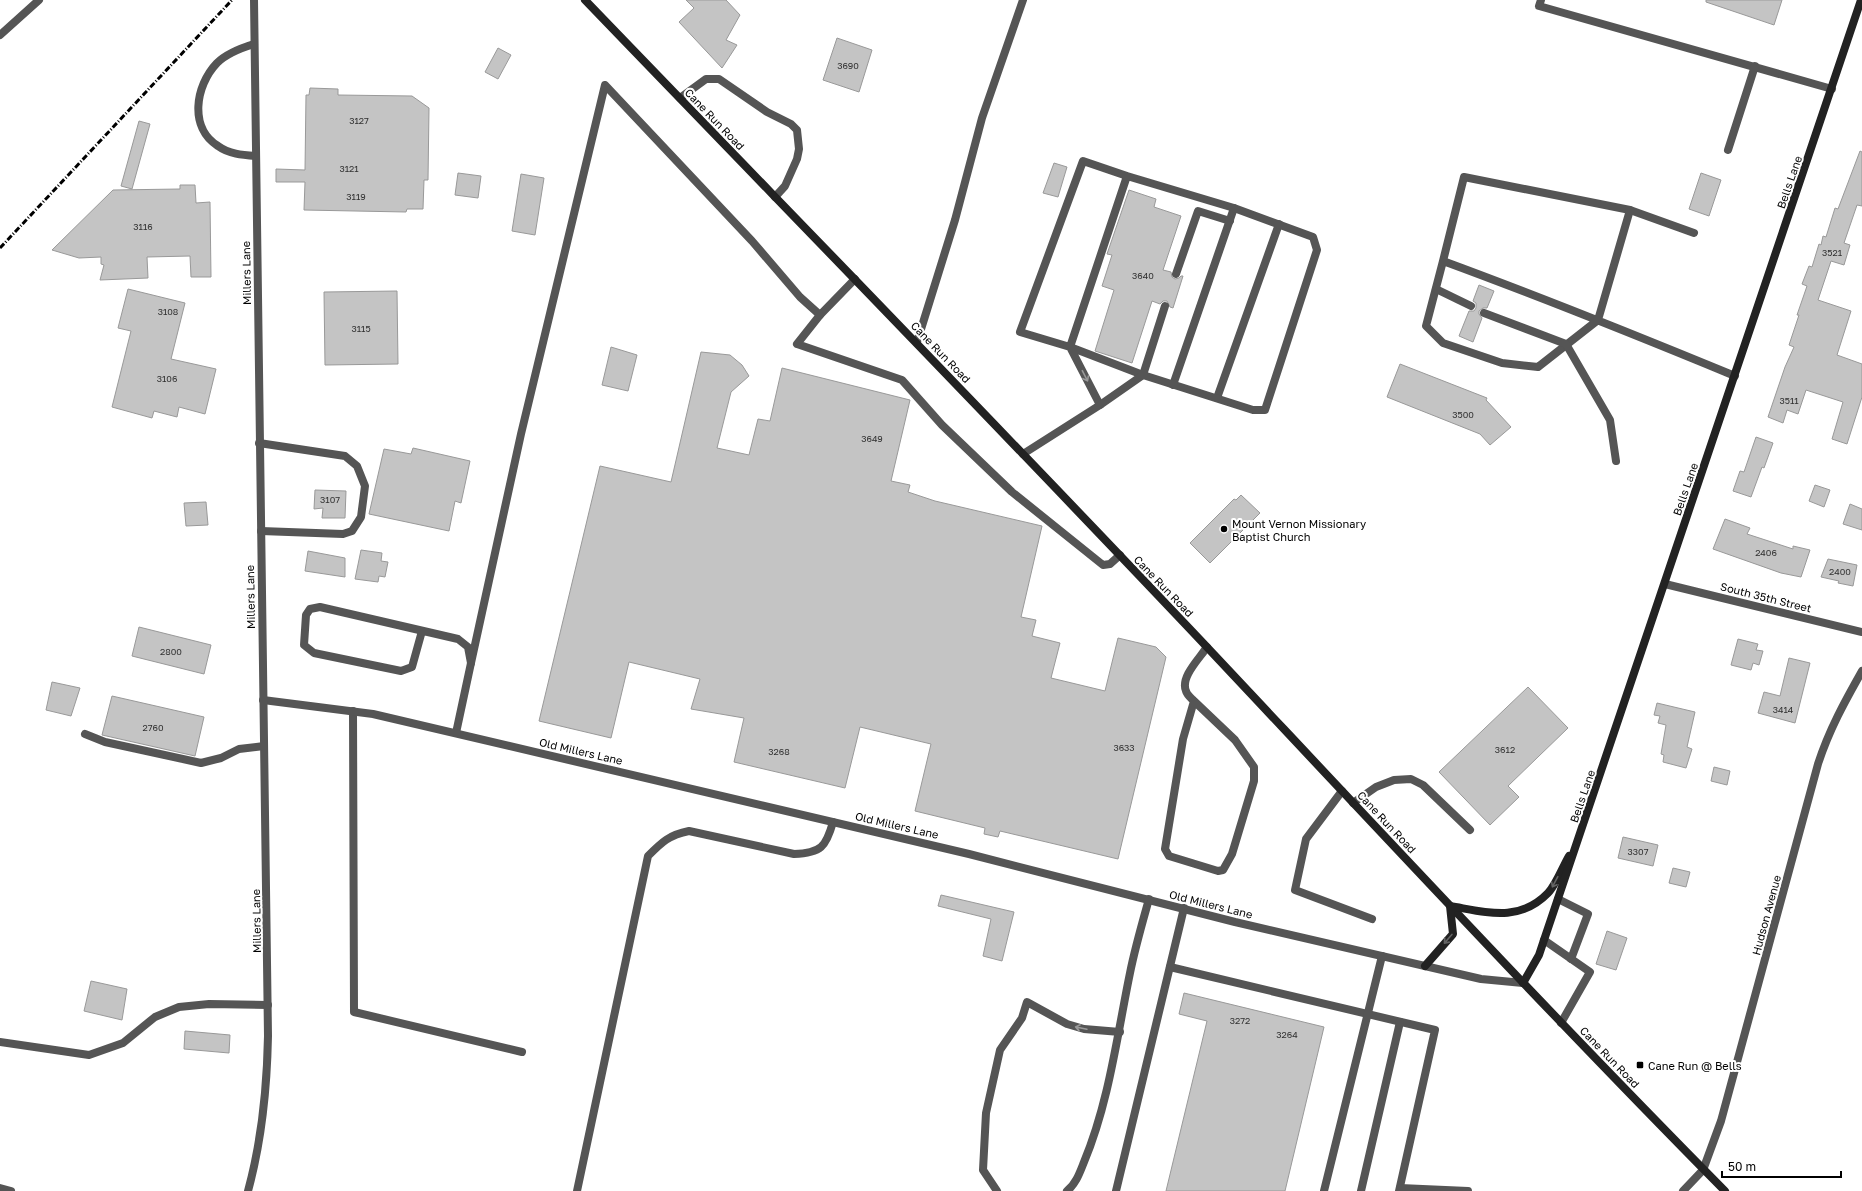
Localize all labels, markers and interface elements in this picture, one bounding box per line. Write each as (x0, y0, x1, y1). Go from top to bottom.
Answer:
house number: 3690 (837, 60, 859, 71)
street label: Cane Run Road (683, 86, 747, 152)
house number: 3127 (349, 115, 369, 126)
street label: Bells Lane (1774, 154, 1804, 210)
house number: 3121 (339, 163, 359, 174)
house number: 3119 (346, 191, 366, 202)
house number: 3116 (133, 221, 153, 232)
street label: Millers Lane (239, 241, 253, 305)
house number: 3521 (1822, 247, 1843, 258)
house number: 3640 (1132, 270, 1154, 281)
house number: 3108 (158, 306, 178, 317)
street label: Cane Run Road (909, 319, 973, 385)
house number: 3115 (351, 323, 371, 334)
one-way arrow (1082, 370, 1089, 382)
house number: 3106 (157, 373, 177, 384)
house number: 3511 (1779, 395, 1799, 406)
house number: 3500 (1452, 409, 1474, 420)
house number: 3649 (861, 433, 883, 444)
street label: Bells Lane (1670, 461, 1700, 517)
house number: 3107 (320, 494, 340, 505)
place label: Mount Vernon Missionary Baptist Church (1232, 517, 1366, 543)
marker: Mount Vernon Missionary Baptist Church (1219, 524, 1229, 534)
house number: 2406 (1755, 547, 1777, 558)
street label: Cane Run Road (1132, 553, 1196, 619)
street label: Millers Lane (243, 565, 257, 629)
house number: 2400 (1829, 566, 1851, 577)
street label: South 35th Street (1719, 579, 1813, 615)
house number: 2800 (160, 646, 182, 657)
house number: 3414 (1773, 704, 1794, 715)
house number: 2760 (142, 722, 164, 733)
street label: Old Millers Lane (538, 735, 624, 767)
house number: 3633 (1113, 742, 1135, 753)
house number: 3612 (1495, 744, 1515, 755)
house number: 3268 (768, 746, 790, 757)
street label: Bells Lane (1567, 768, 1597, 824)
street label: Cane Run Road (1355, 788, 1419, 856)
street label: Old Millers Lane (854, 809, 940, 841)
house number: 3307 (1628, 846, 1649, 857)
street label: Hudson Avenue (1749, 873, 1783, 957)
one-way arrow (1550, 876, 1558, 888)
street label: Old Millers Lane (1168, 887, 1254, 921)
street label: Millers Lane (249, 889, 263, 953)
one-way arrow (1444, 934, 1453, 945)
house number: 3272 (1230, 1015, 1250, 1026)
one-way arrow (1075, 1023, 1088, 1031)
street label: Cane Run Road (1578, 1024, 1642, 1090)
house number: 3264 (1276, 1029, 1298, 1040)
place label: Cane Run @ Bells (1648, 1059, 1742, 1072)
marker: Cane Run @ Bells (1635, 1060, 1645, 1070)
scale bar (1722, 1153, 1841, 1179)
text: 50 m (1728, 1159, 1756, 1174)

